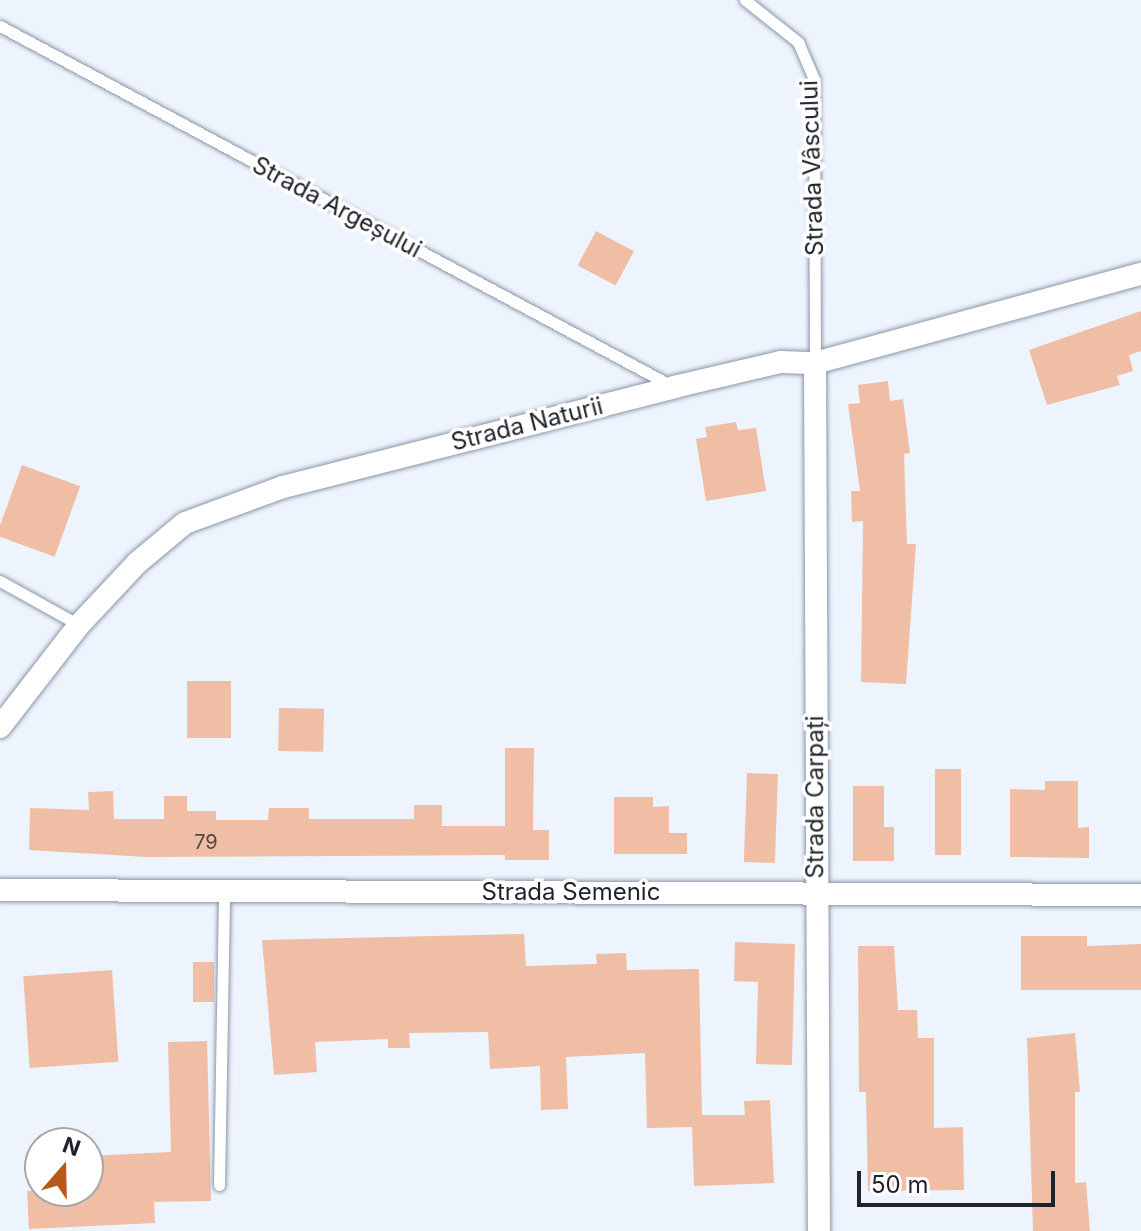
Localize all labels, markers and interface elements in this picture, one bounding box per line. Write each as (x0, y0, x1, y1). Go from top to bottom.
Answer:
street label: Strada Vâscului (795, 80, 829, 256)
street label: Strada Argeșului (248, 150, 426, 264)
street label: Strada Naturii (448, 391, 606, 457)
street label: Strada Carpați (801, 715, 829, 879)
house number: 79 (194, 830, 218, 854)
street label: Strada Semenic (482, 878, 660, 906)
north arrow (24, 1127, 104, 1207)
text: N (59, 1131, 84, 1161)
scale bar (861, 1155, 1059, 1205)
text: 50 m (871, 1170, 929, 1199)

